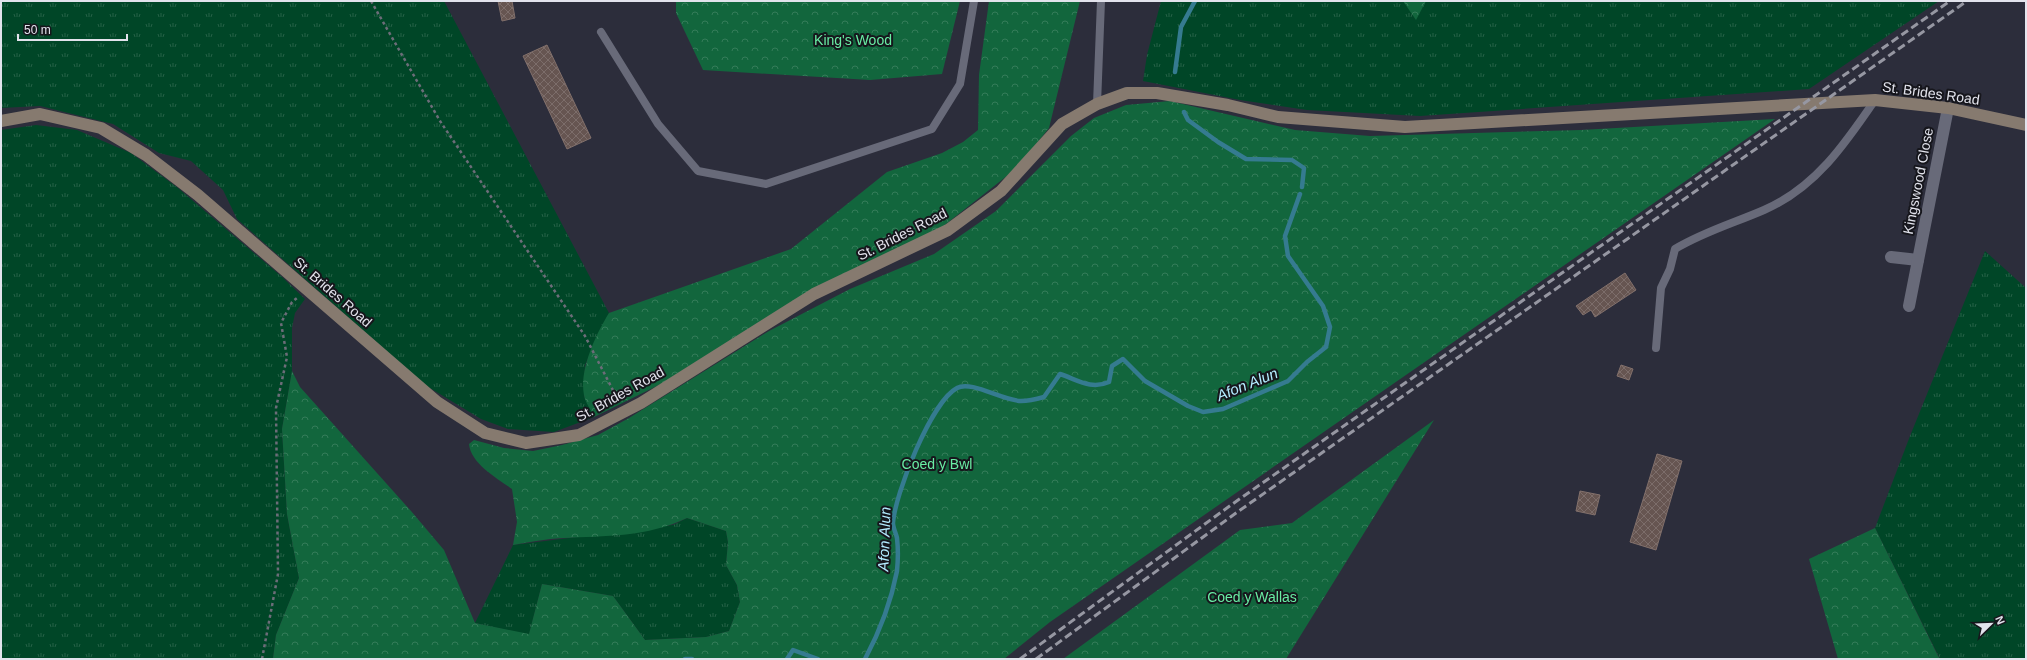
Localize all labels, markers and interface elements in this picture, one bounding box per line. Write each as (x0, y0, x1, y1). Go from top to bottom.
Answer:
scale bar (18, 16, 127, 42)
text: 50 m (24, 23, 51, 37)
park label: King's Wood (814, 32, 892, 48)
street label: St. Brides Road (1881, 78, 1981, 108)
street label: Kingswood Close (1900, 126, 1936, 236)
street label: St. Brides Road (855, 205, 949, 263)
street label: St. Brides Road (291, 254, 375, 330)
street label: St. Brides Road (573, 363, 667, 425)
water label: Afon Alun (1213, 364, 1280, 404)
park label: Coed y Bwl (902, 456, 972, 472)
water label: Afon Alun (874, 506, 894, 573)
park label: Coed y Wallas (1207, 589, 1297, 605)
north arrow (1971, 604, 2011, 644)
text: N (1993, 614, 2007, 626)

